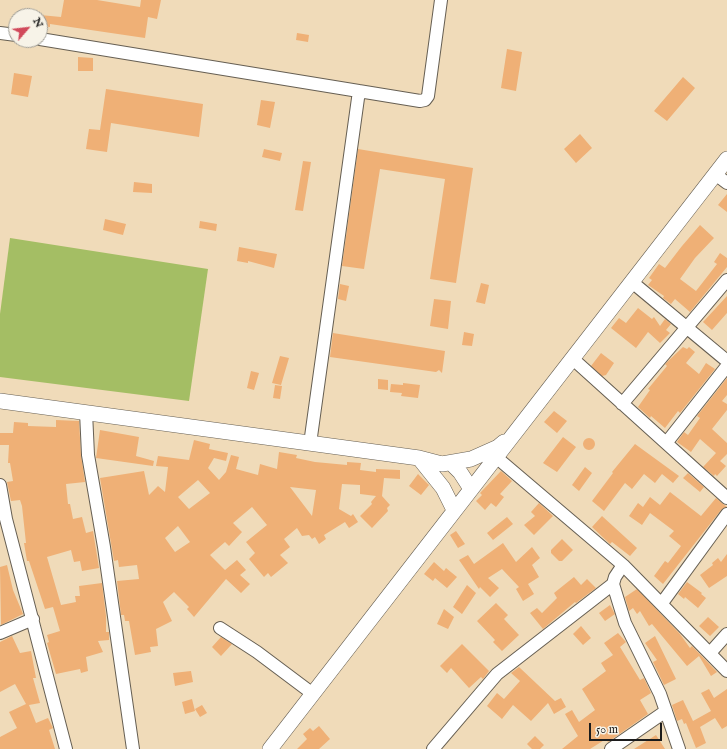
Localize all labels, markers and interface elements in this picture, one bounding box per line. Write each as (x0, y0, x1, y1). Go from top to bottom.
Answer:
north arrow (8, 8, 48, 48)
text: N (29, 15, 46, 30)
scale bar (591, 715, 664, 741)
text: 50 m (596, 722, 618, 737)

